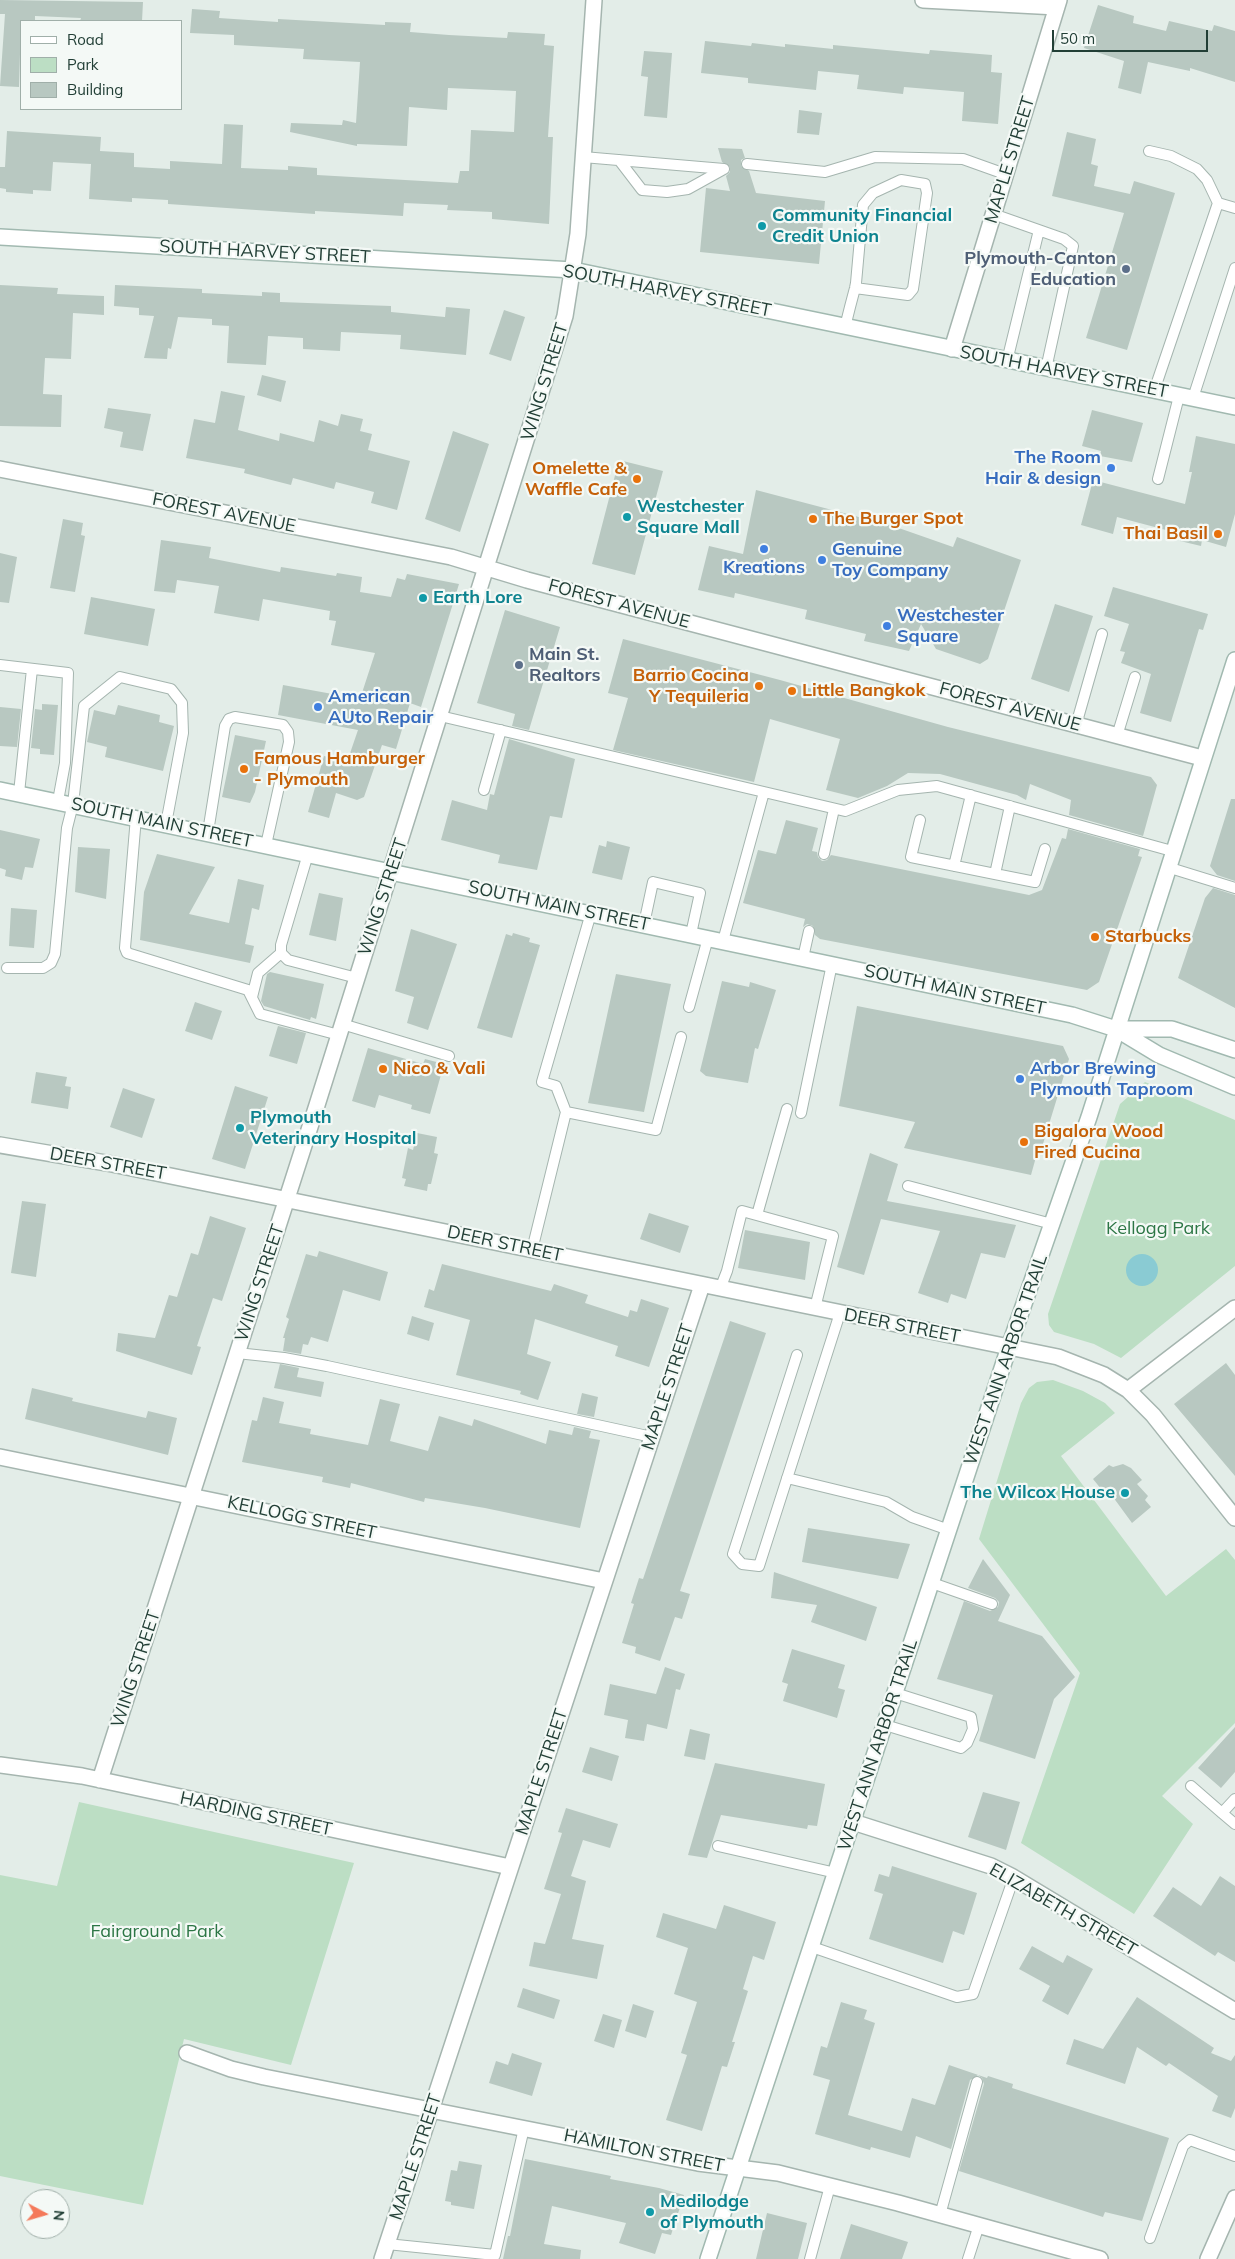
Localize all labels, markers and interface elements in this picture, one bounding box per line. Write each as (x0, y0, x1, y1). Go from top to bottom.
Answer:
legend (20, 20, 182, 110)
scale bar (1055, 20, 1211, 52)
text: 50 m (1060, 29, 1095, 48)
text: Road (67, 30, 104, 49)
text: Park (67, 55, 99, 74)
text: Building (67, 80, 123, 99)
street label: MAPLE STREET (980, 94, 1040, 226)
place label: Community Financial Credit Union (772, 205, 952, 248)
marker: Community Financial Credit Union (756, 220, 768, 232)
street label: SOUTH HARVEY STREET (159, 236, 371, 268)
place label: Plymouth-Canton Education (964, 248, 1116, 290)
street label: SOUTH HARVEY STREET (561, 260, 773, 322)
marker: Plymouth-Canton Education (1120, 263, 1132, 275)
street label: WING STREET (517, 320, 573, 444)
street label: SOUTH HARVEY STREET (958, 341, 1170, 403)
place label: The Room Hair & design (985, 447, 1101, 489)
place label: Omelette & Waffle Cafe (525, 458, 627, 500)
marker: The Room Hair & design (1105, 462, 1117, 474)
marker: Omelette & Waffle Cafe (631, 473, 643, 485)
street label: FOREST AVENUE (150, 489, 298, 537)
place label: Westchester Square Mall (637, 496, 744, 538)
place label: The Burger Spot (823, 508, 963, 530)
marker: Westchester Square Mall (621, 511, 633, 523)
marker: The Burger Spot (807, 513, 819, 525)
place label: Thai Basil (1123, 523, 1208, 545)
marker: Thai Basil (1212, 528, 1224, 540)
place label: Genuine Toy Company (832, 539, 948, 582)
marker: Kreations (758, 543, 770, 555)
marker: Genuine Toy Company (816, 554, 828, 566)
place label: Kreations (723, 557, 805, 579)
street label: FOREST AVENUE (546, 575, 692, 633)
place label: Earth Lore (433, 587, 522, 609)
marker: Earth Lore (417, 592, 429, 604)
place label: Westchester Square (897, 605, 1004, 648)
marker: Westchester Square (881, 620, 893, 632)
place label: Main St. Realtors (529, 644, 601, 686)
marker: Main St. Realtors (513, 659, 525, 671)
place label: Barrio Cocina Y Tequileria (633, 665, 749, 708)
street label: FOREST AVENUE (937, 678, 1083, 736)
marker: Barrio Cocina Y Tequileria (753, 680, 765, 692)
place label: Little Bangkok (802, 680, 925, 702)
marker: Little Bangkok (786, 685, 798, 697)
place label: American AUto Repair (328, 686, 433, 729)
marker: American AUto Repair (312, 701, 324, 713)
place label: Famous Hamburger - Plymouth (254, 748, 425, 791)
marker: Famous Hamburger - Plymouth (238, 763, 250, 775)
street label: SOUTH MAIN STREET (69, 793, 255, 853)
street label: WING STREET (354, 836, 412, 958)
street label: SOUTH MAIN STREET (466, 876, 652, 936)
place label: Starbucks (1105, 926, 1191, 948)
marker: Starbucks (1089, 931, 1101, 943)
street label: SOUTH MAIN STREET (862, 960, 1048, 1020)
place label: Nico & Vali (393, 1058, 486, 1080)
place label: Arbor Brewing Plymouth Taproom (1030, 1058, 1193, 1100)
marker: Nico & Vali (377, 1063, 389, 1075)
marker: Arbor Brewing Plymouth Taproom (1014, 1073, 1026, 1085)
place label: Plymouth Veterinary Hospital (250, 1107, 417, 1150)
place label: Bigalora Wood Fired Cucina (1034, 1121, 1163, 1164)
marker: Plymouth Veterinary Hospital (234, 1122, 246, 1134)
marker: Bigalora Wood Fired Cucina (1018, 1136, 1030, 1148)
street label: DEER STREET (48, 1143, 168, 1185)
park label: Kellogg Park (1106, 1218, 1210, 1240)
street label: DEER STREET (445, 1221, 565, 1267)
street label: WING STREET (231, 1222, 289, 1344)
street label: WEST ANN ARBOR TRAIL (960, 1252, 1052, 1468)
street label: DEER STREET (842, 1304, 962, 1348)
street label: MAPLE STREET (637, 1321, 699, 1453)
place label: The Wilcox House (960, 1482, 1115, 1504)
marker: The Wilcox House (1119, 1487, 1131, 1499)
street label: KELLOGG STREET (225, 1492, 379, 1544)
street label: WING STREET (107, 1608, 165, 1730)
street label: WEST ANN ARBOR TRAIL (833, 1636, 923, 1854)
street label: MAPLE STREET (511, 1706, 573, 1838)
street label: HARDING STREET (178, 1787, 334, 1841)
street label: ELIZABETH STREET (985, 1859, 1141, 1961)
park label: Fairground Park (90, 1921, 224, 1943)
street label: MAPLE STREET (385, 2091, 447, 2223)
street label: HAMILTON STREET (562, 2125, 726, 2177)
north arrow (20, 2189, 70, 2239)
place label: Medilodge of Plymouth (660, 2191, 764, 2234)
marker: Medilodge of Plymouth (644, 2206, 656, 2218)
text: N (49, 2209, 68, 2222)

